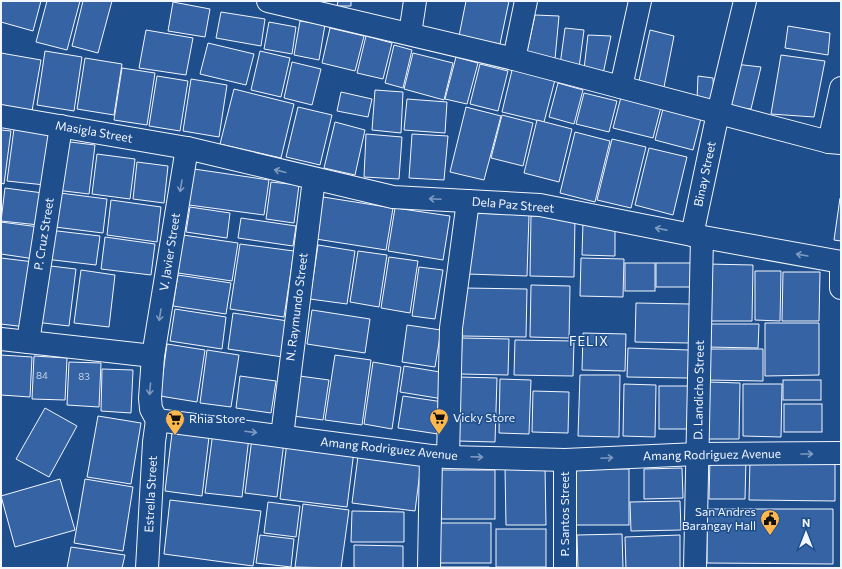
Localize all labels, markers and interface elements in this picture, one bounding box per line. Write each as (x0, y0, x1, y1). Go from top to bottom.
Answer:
street label: Masigla Street (54, 117, 134, 145)
street label: Binay Street (690, 140, 718, 208)
one-way arrow (274, 166, 287, 174)
one-way arrow (176, 179, 184, 192)
street label: Dela Paz Street (471, 193, 555, 215)
street label: P. Cruz Street (30, 196, 56, 271)
one-way arrow (429, 196, 442, 203)
street label: V. Javier Street (156, 212, 183, 292)
one-way arrow (654, 225, 667, 233)
one-way arrow (796, 251, 809, 259)
street label: N. Raymundo Street (282, 252, 310, 362)
one-way arrow (156, 308, 164, 321)
district label: FELIX (569, 333, 609, 349)
street label: D. Landicho Street (690, 340, 706, 440)
house number: 84 (36, 369, 48, 381)
house number: 83 (78, 370, 90, 382)
one-way arrow (147, 382, 154, 395)
supermarket icon: Vicky Store (428, 407, 450, 435)
supermarket icon: Rhia Store (164, 408, 186, 436)
place label: Vicky Store (453, 410, 515, 424)
place label: Rhia Store (189, 411, 245, 425)
one-way arrow (244, 428, 257, 436)
street label: Amang Rodriguez Avenue (320, 434, 459, 462)
street label: Amang Rodriguez Avenue (643, 446, 781, 462)
one-way arrow (800, 450, 813, 458)
one-way arrow (470, 454, 483, 461)
one-way arrow (600, 454, 613, 462)
street label: Estrella Street (141, 455, 159, 533)
street label: P. Santos Street (557, 471, 571, 557)
place label: San Andres Barangay Hall (682, 504, 756, 532)
public building icon: San Andres Barangay Hall (759, 508, 781, 536)
north arrow (786, 513, 826, 553)
text: N (802, 516, 810, 529)

